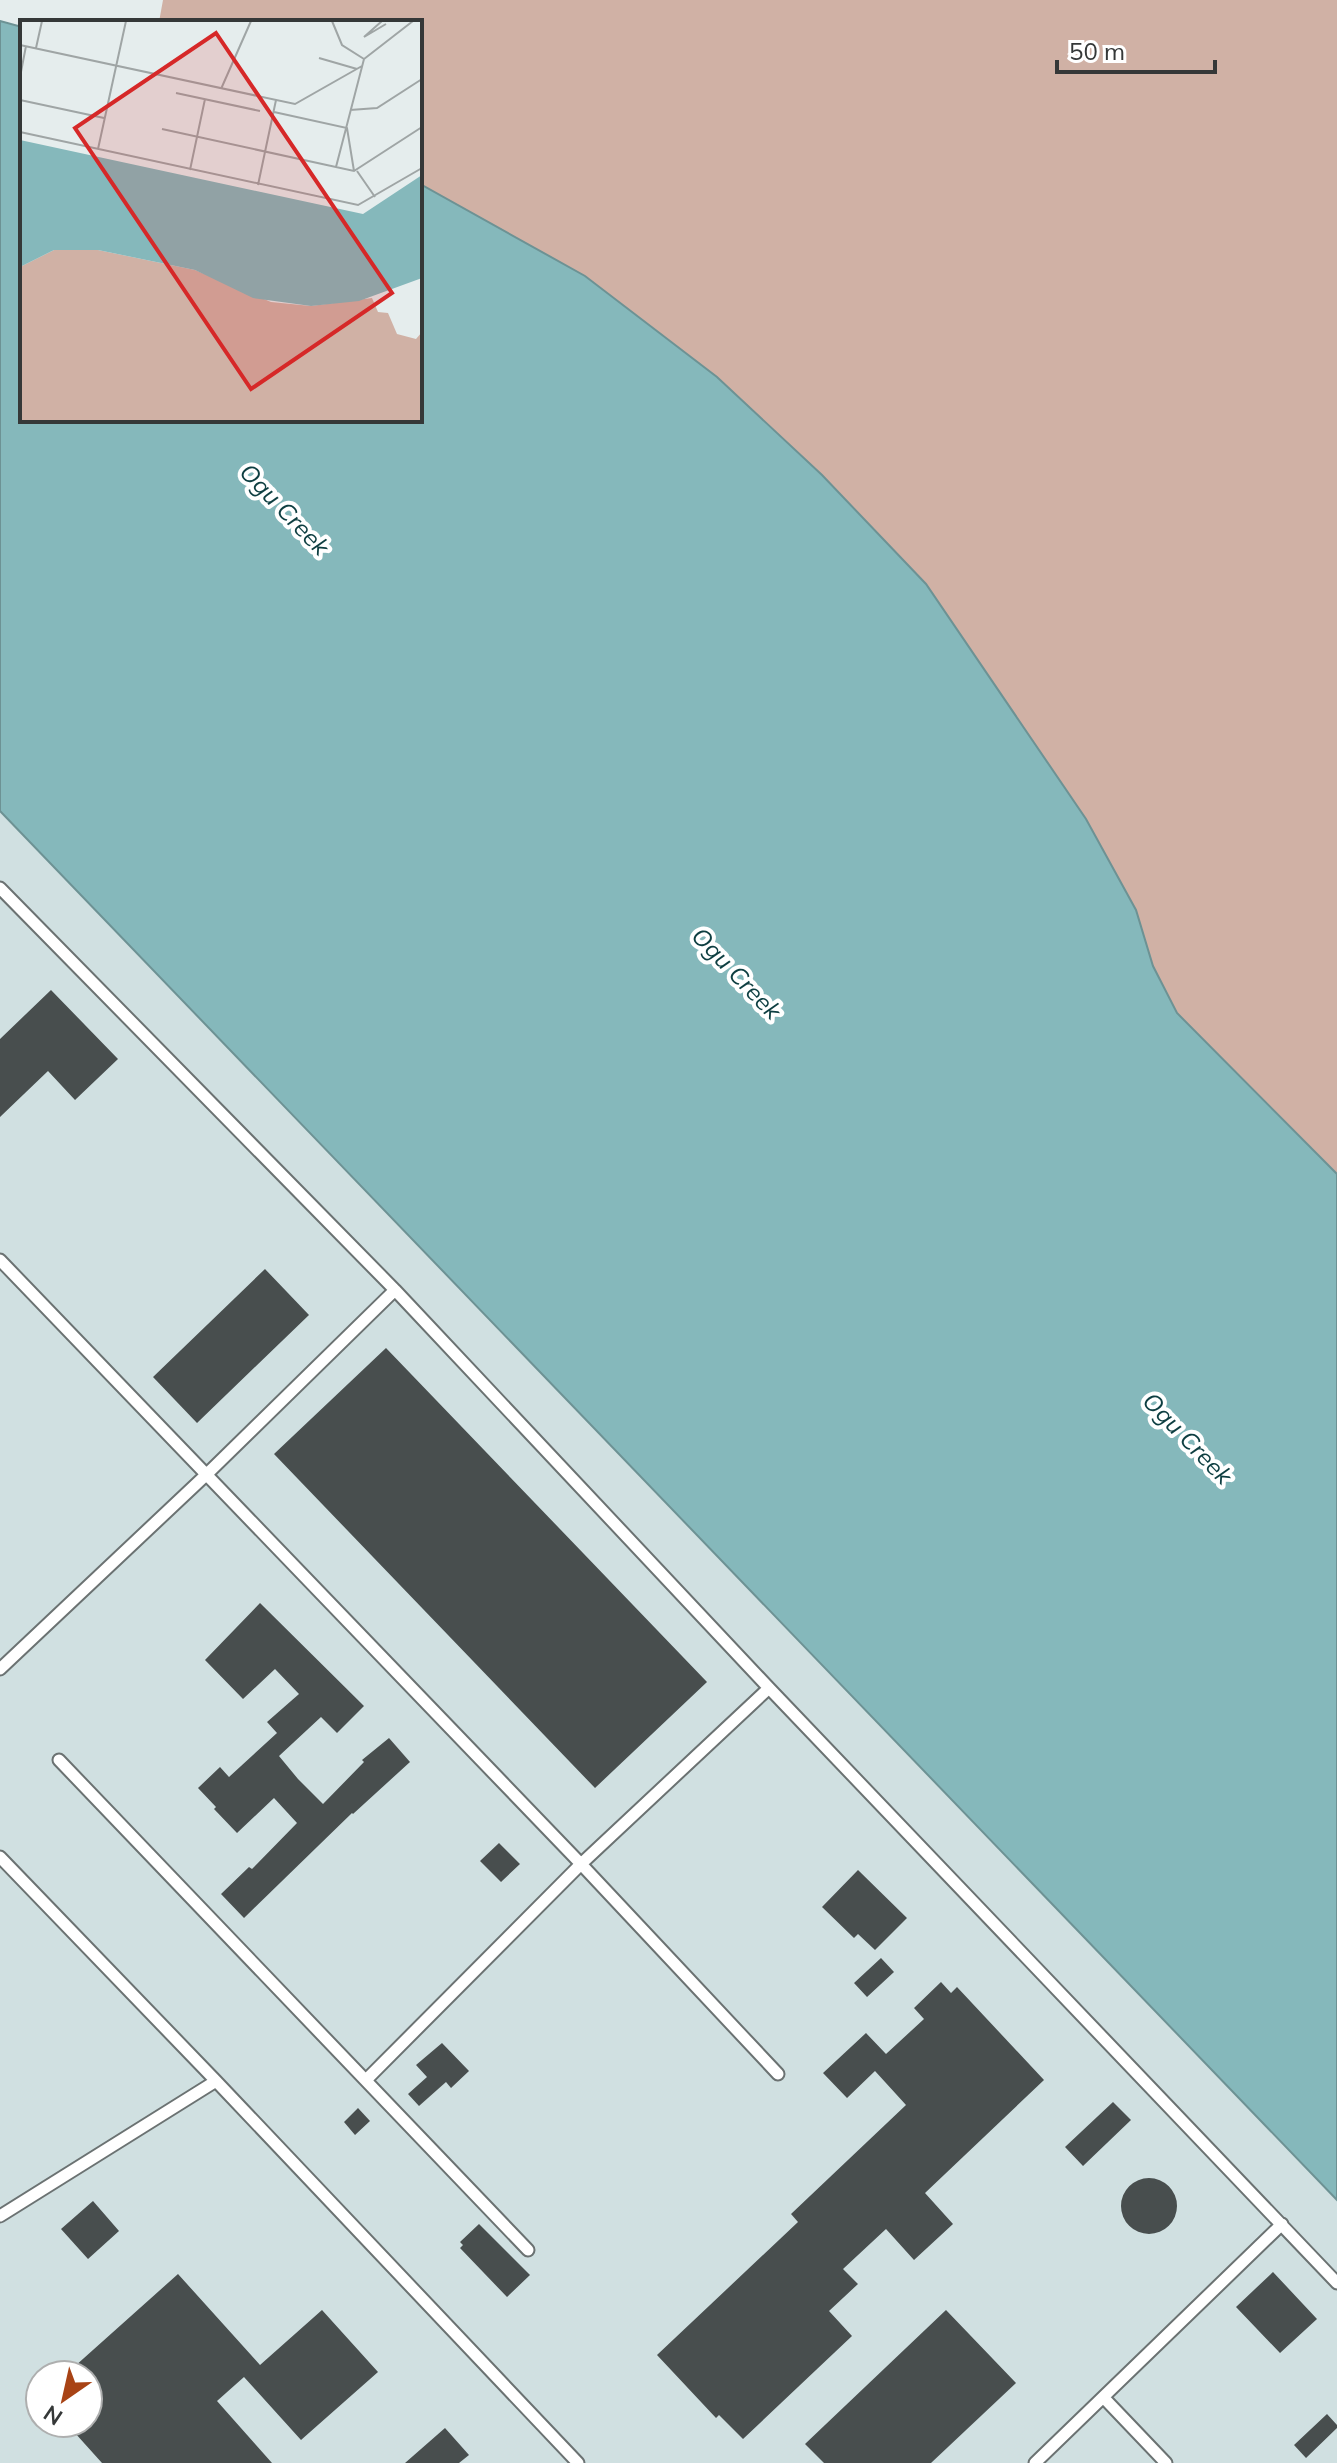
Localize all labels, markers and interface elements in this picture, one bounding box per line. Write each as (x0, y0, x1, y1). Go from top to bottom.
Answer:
inset map (20, 20, 422, 422)
scale bar (1057, 24, 1215, 74)
text: 50 m (1069, 36, 1125, 66)
water label: Ogu Creek (234, 457, 337, 562)
water label: Ogu Creek (686, 921, 789, 1026)
water label: Ogu Creek (1137, 1386, 1240, 1491)
north arrow (24, 2359, 104, 2439)
text: N (38, 2399, 68, 2432)

